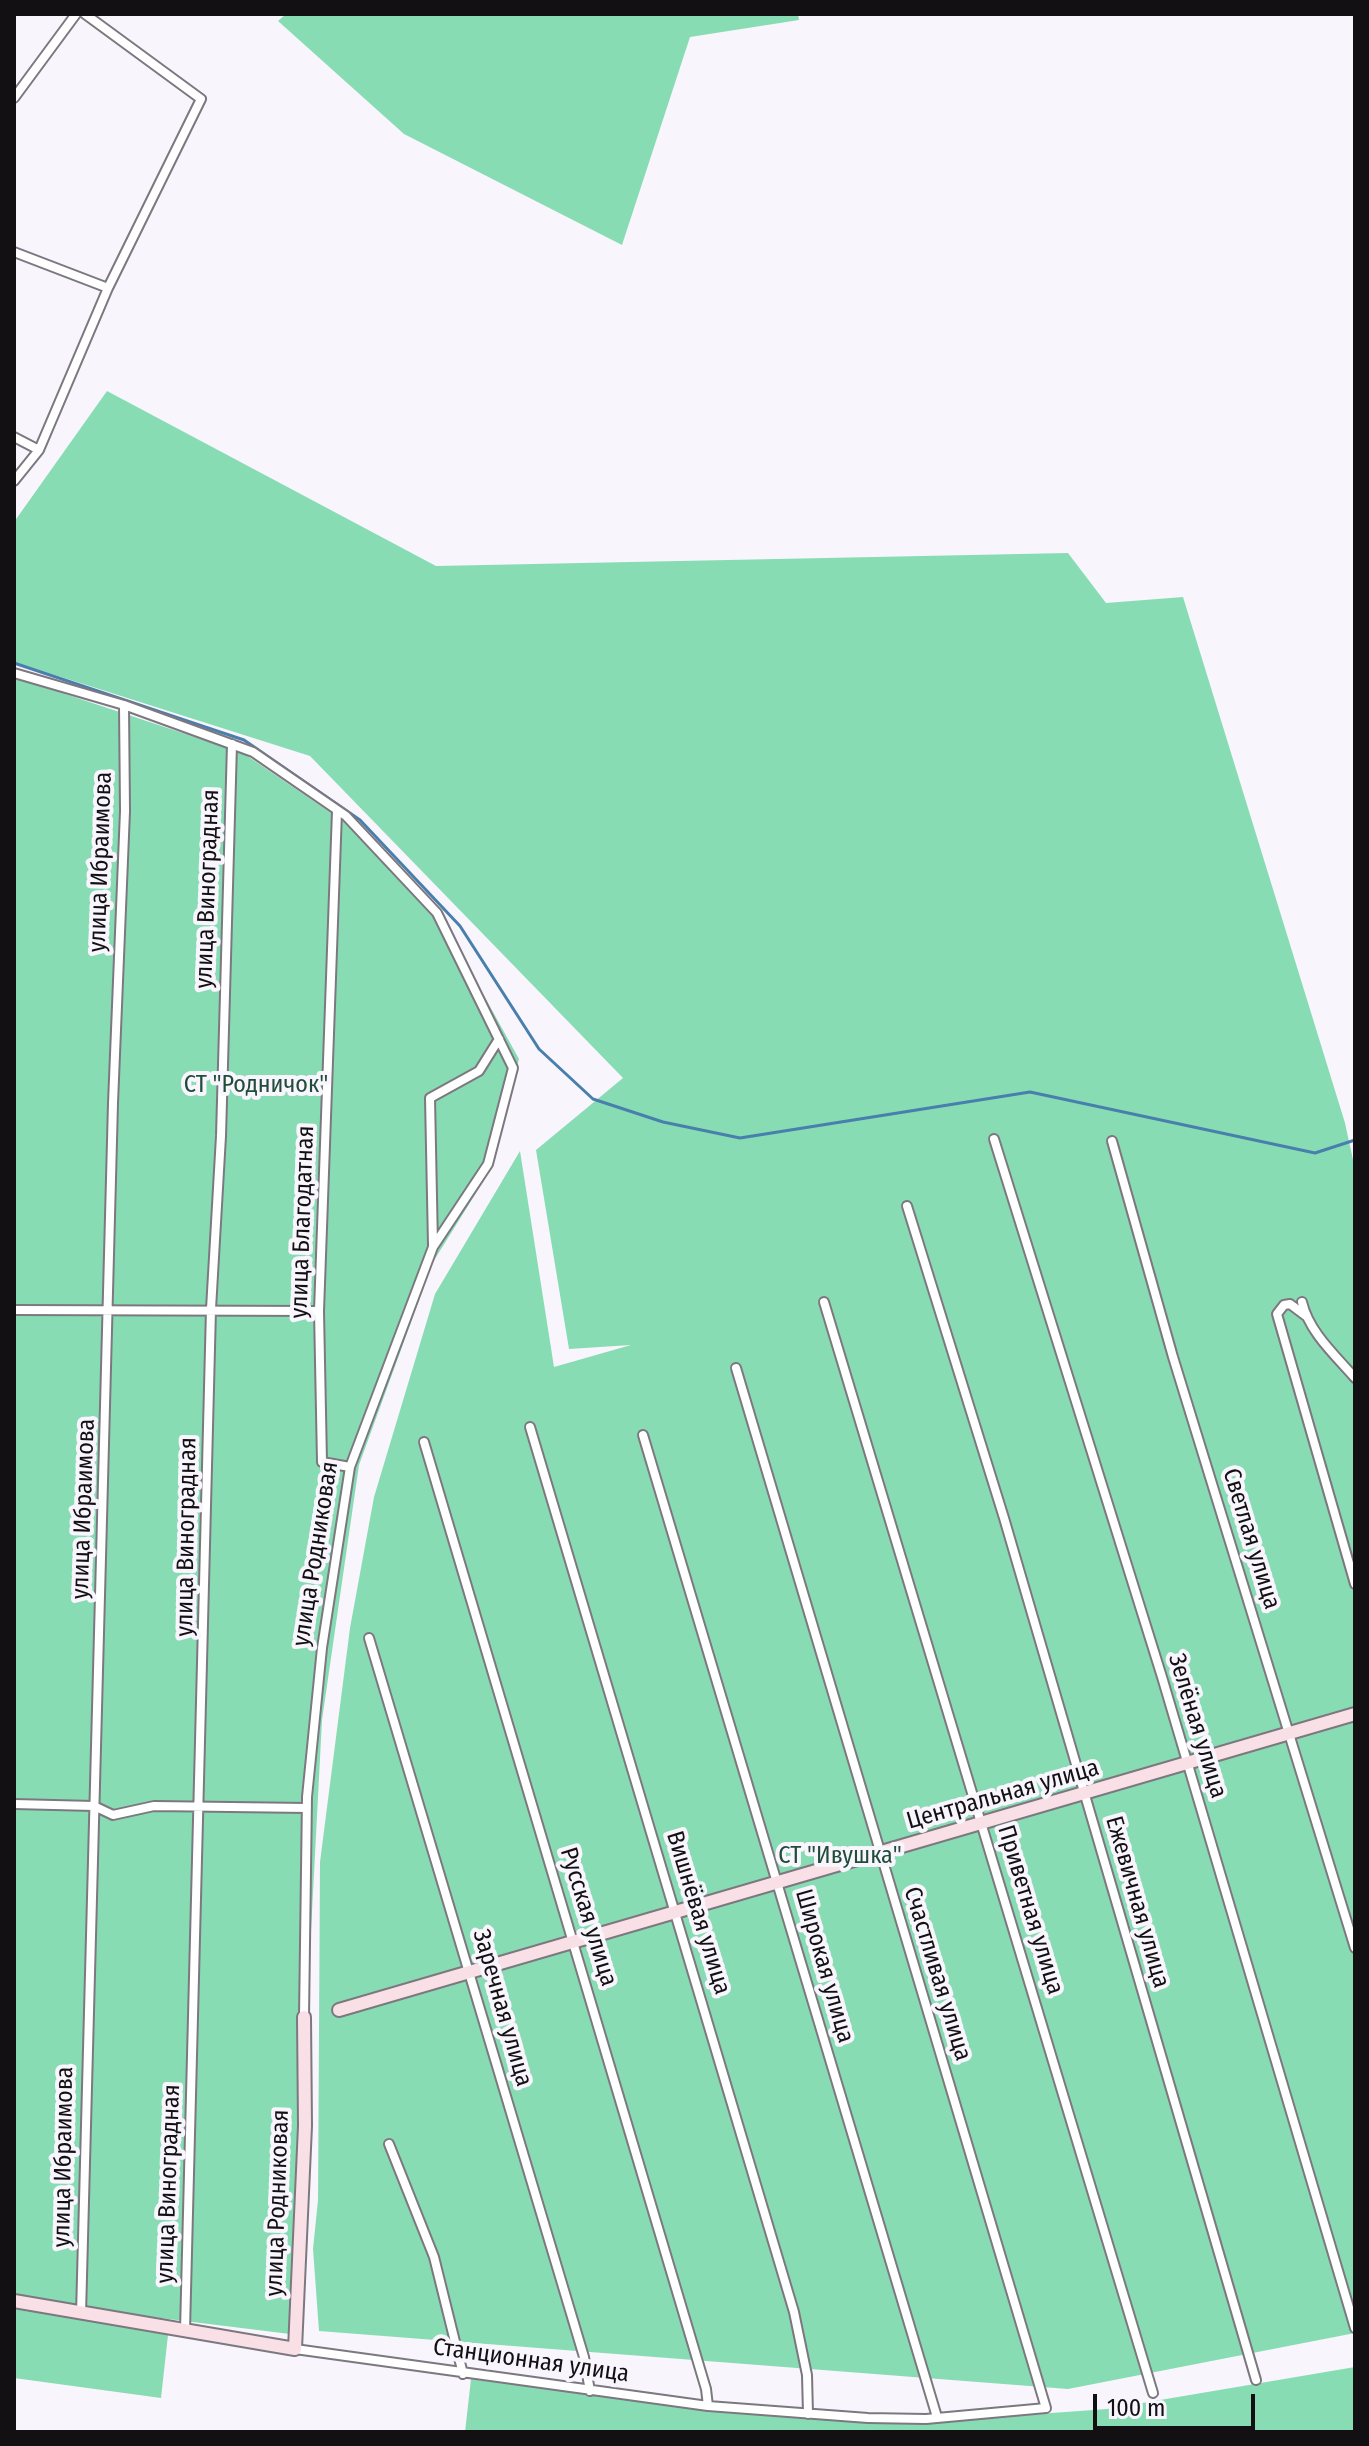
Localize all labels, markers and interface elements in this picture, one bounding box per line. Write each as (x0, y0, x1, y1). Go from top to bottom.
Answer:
street label: улица Ибраимова (83, 771, 119, 953)
street label: улица Виноградная (190, 789, 226, 989)
park label: СТ "Родничок" (184, 1071, 328, 1099)
street label: улица Благодатная (285, 1125, 321, 1319)
street label: улица Ибраимова (66, 1418, 102, 1600)
street label: улица Виноградная (171, 1437, 203, 1637)
street label: улица Родниковая (287, 1459, 345, 1649)
street label: Светлая улица (1216, 1465, 1286, 1613)
street label: Зелёная улица (1161, 1650, 1233, 1802)
street label: Центральная улица (903, 1754, 1103, 1836)
street label: Ежевичная улица (1099, 1813, 1175, 1991)
street label: Приветная улица (991, 1822, 1069, 1998)
street label: Вишнёвая улица (660, 1828, 736, 1998)
park label: СТ "Ивушка" (778, 1842, 902, 1870)
street label: Русская улица (553, 1844, 623, 1990)
street label: Счастливая улица (897, 1884, 977, 2064)
street label: Широкая улица (788, 1886, 860, 2046)
street label: Заречная улица (466, 1926, 538, 2090)
street label: улица Ибраимова (48, 2066, 80, 2248)
street label: улица Виноградная (151, 2084, 187, 2284)
street label: улица Родниковая (260, 2109, 296, 2297)
street label: Станционная улица (431, 2333, 631, 2389)
scale bar (1097, 2378, 1259, 2428)
text: 100 m (1107, 2394, 1165, 2422)

